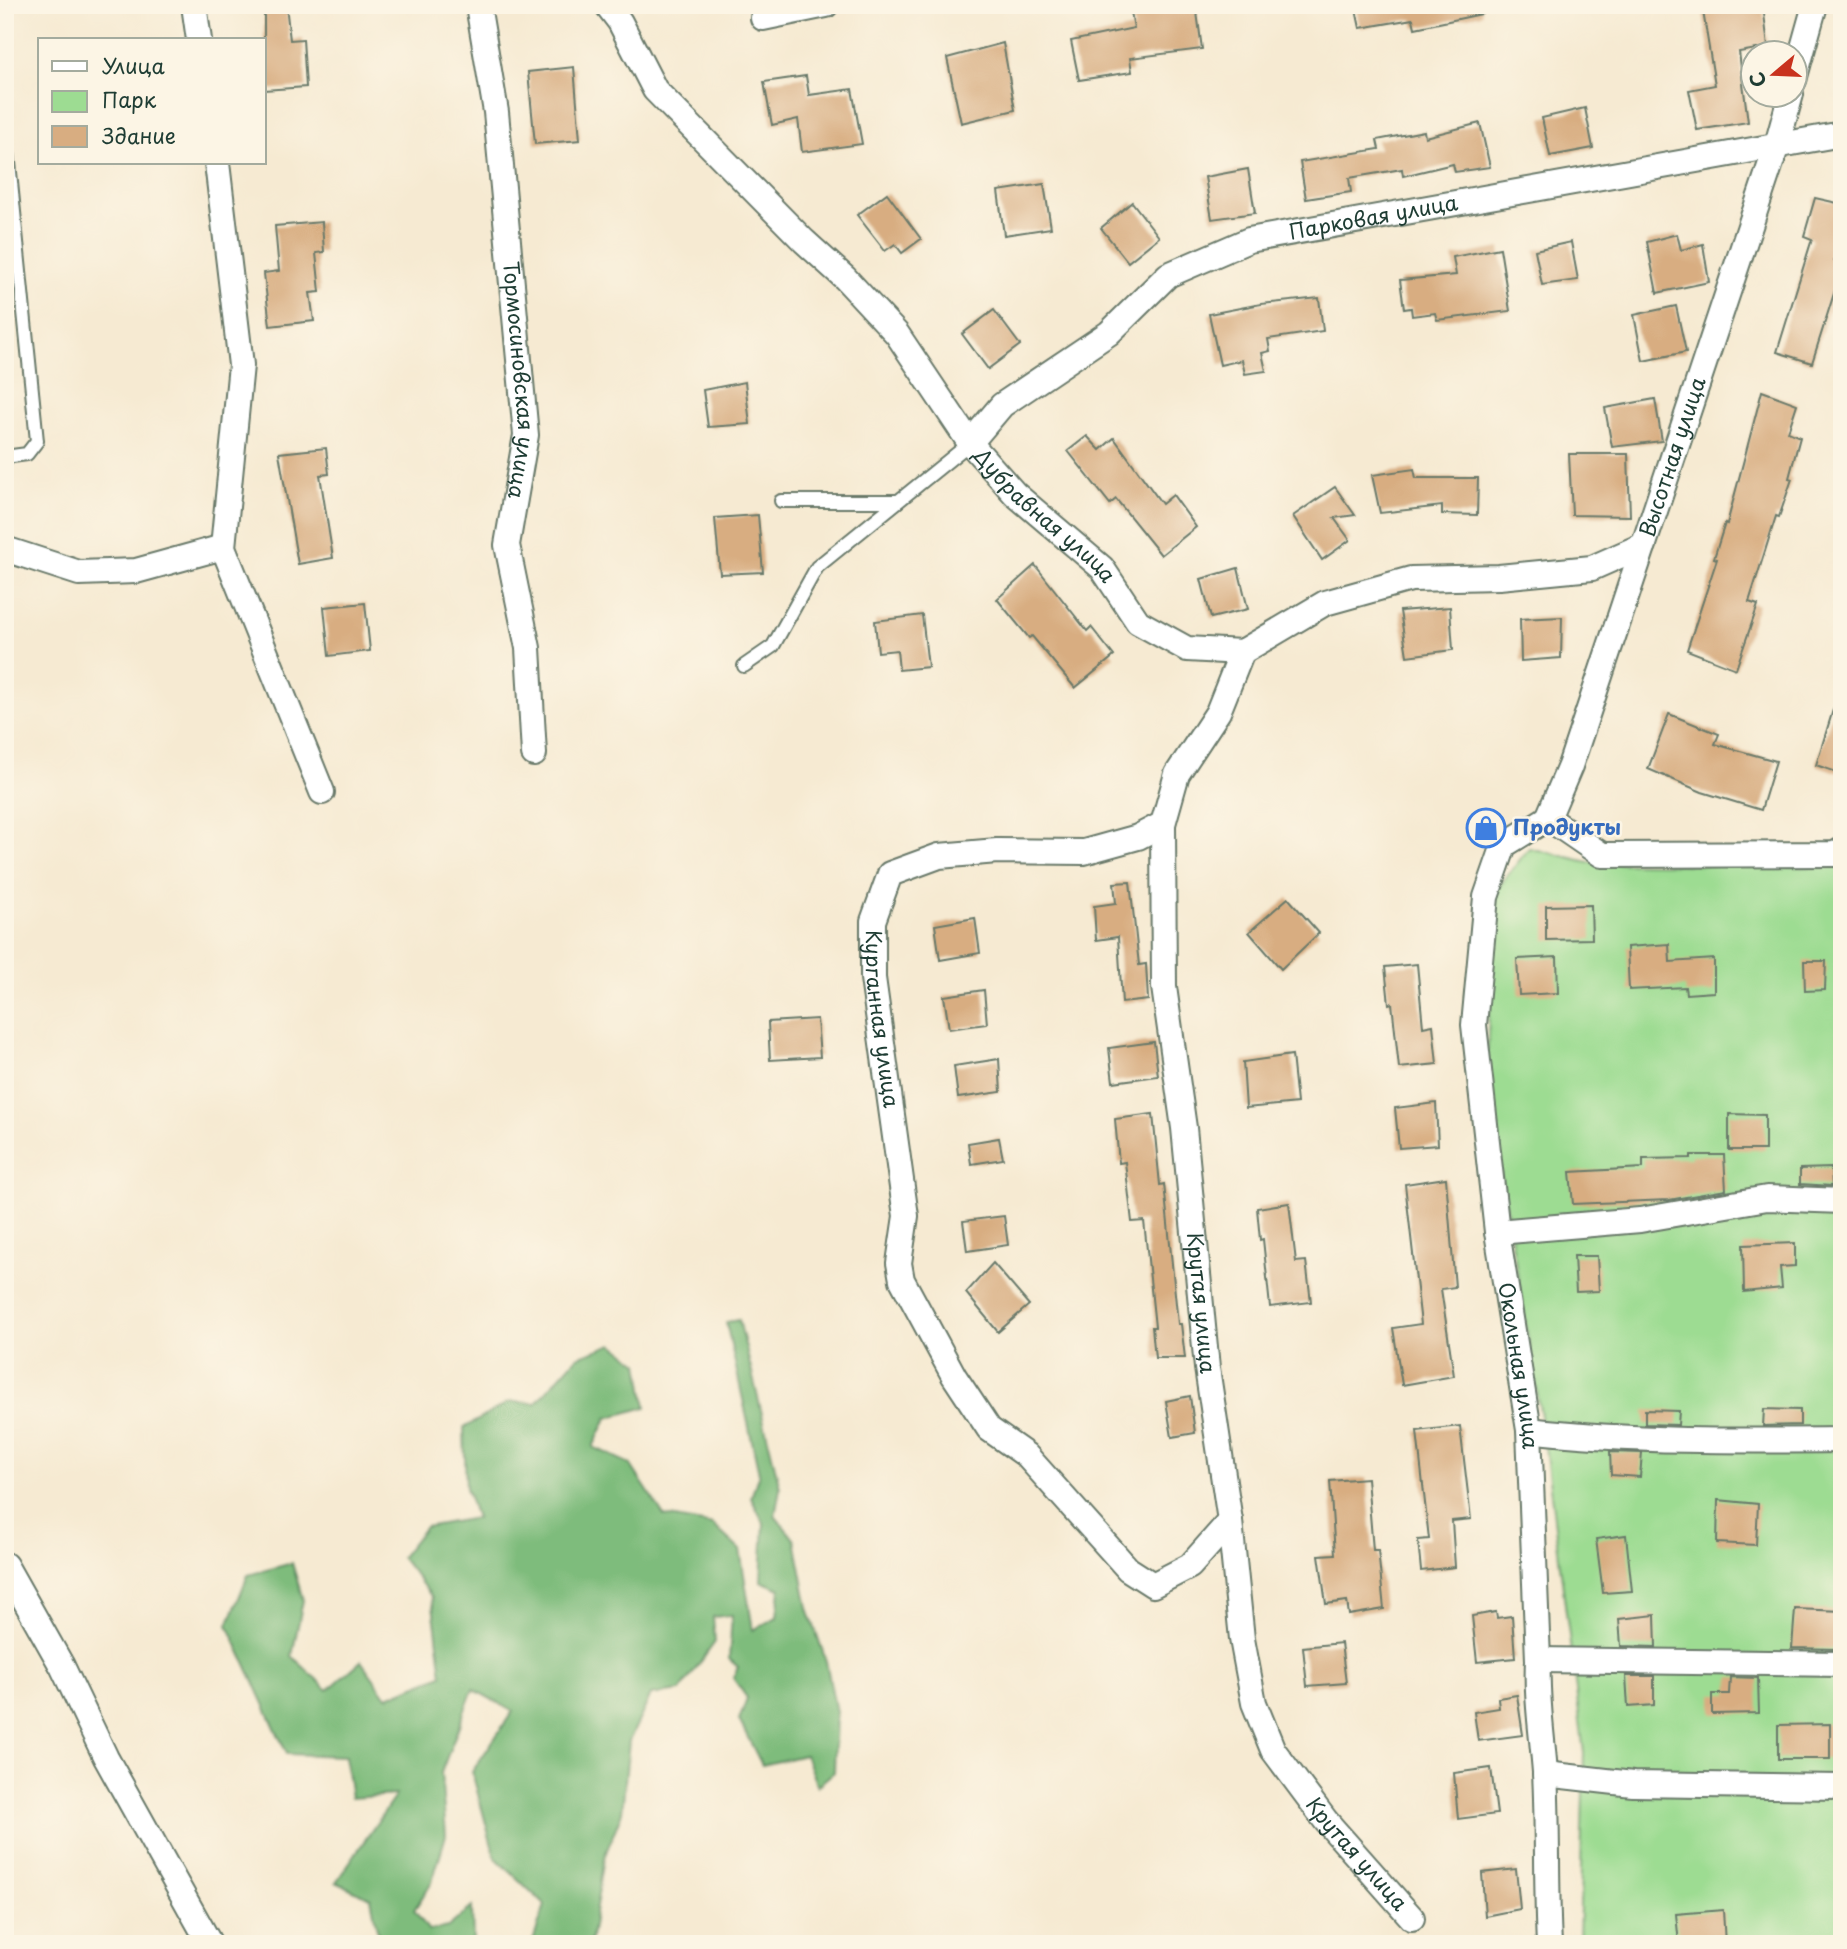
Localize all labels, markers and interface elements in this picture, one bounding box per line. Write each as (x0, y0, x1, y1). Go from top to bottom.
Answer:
legend (38, 38, 266, 164)
north arrow (1738, 38, 1808, 108)
text: Улица (102, 49, 165, 81)
text: С (1741, 69, 1773, 91)
text: Парк (102, 83, 157, 115)
text: Здание (102, 119, 176, 151)
street label: Парковая улица (1286, 185, 1461, 247)
street label: Тормосиновская улица (496, 260, 544, 503)
street label: Высотная улица (1629, 372, 1713, 541)
street label: Дубравная улица (966, 439, 1126, 589)
shop icon: Продукты (1465, 807, 1507, 849)
place label: Продукты (1513, 810, 1621, 842)
street label: Курганная улица (859, 930, 909, 1110)
street label: Крутая улица (1180, 1231, 1226, 1376)
street label: Окольная улица (1491, 1280, 1548, 1451)
street label: Крутая улица (1299, 1789, 1417, 1918)

